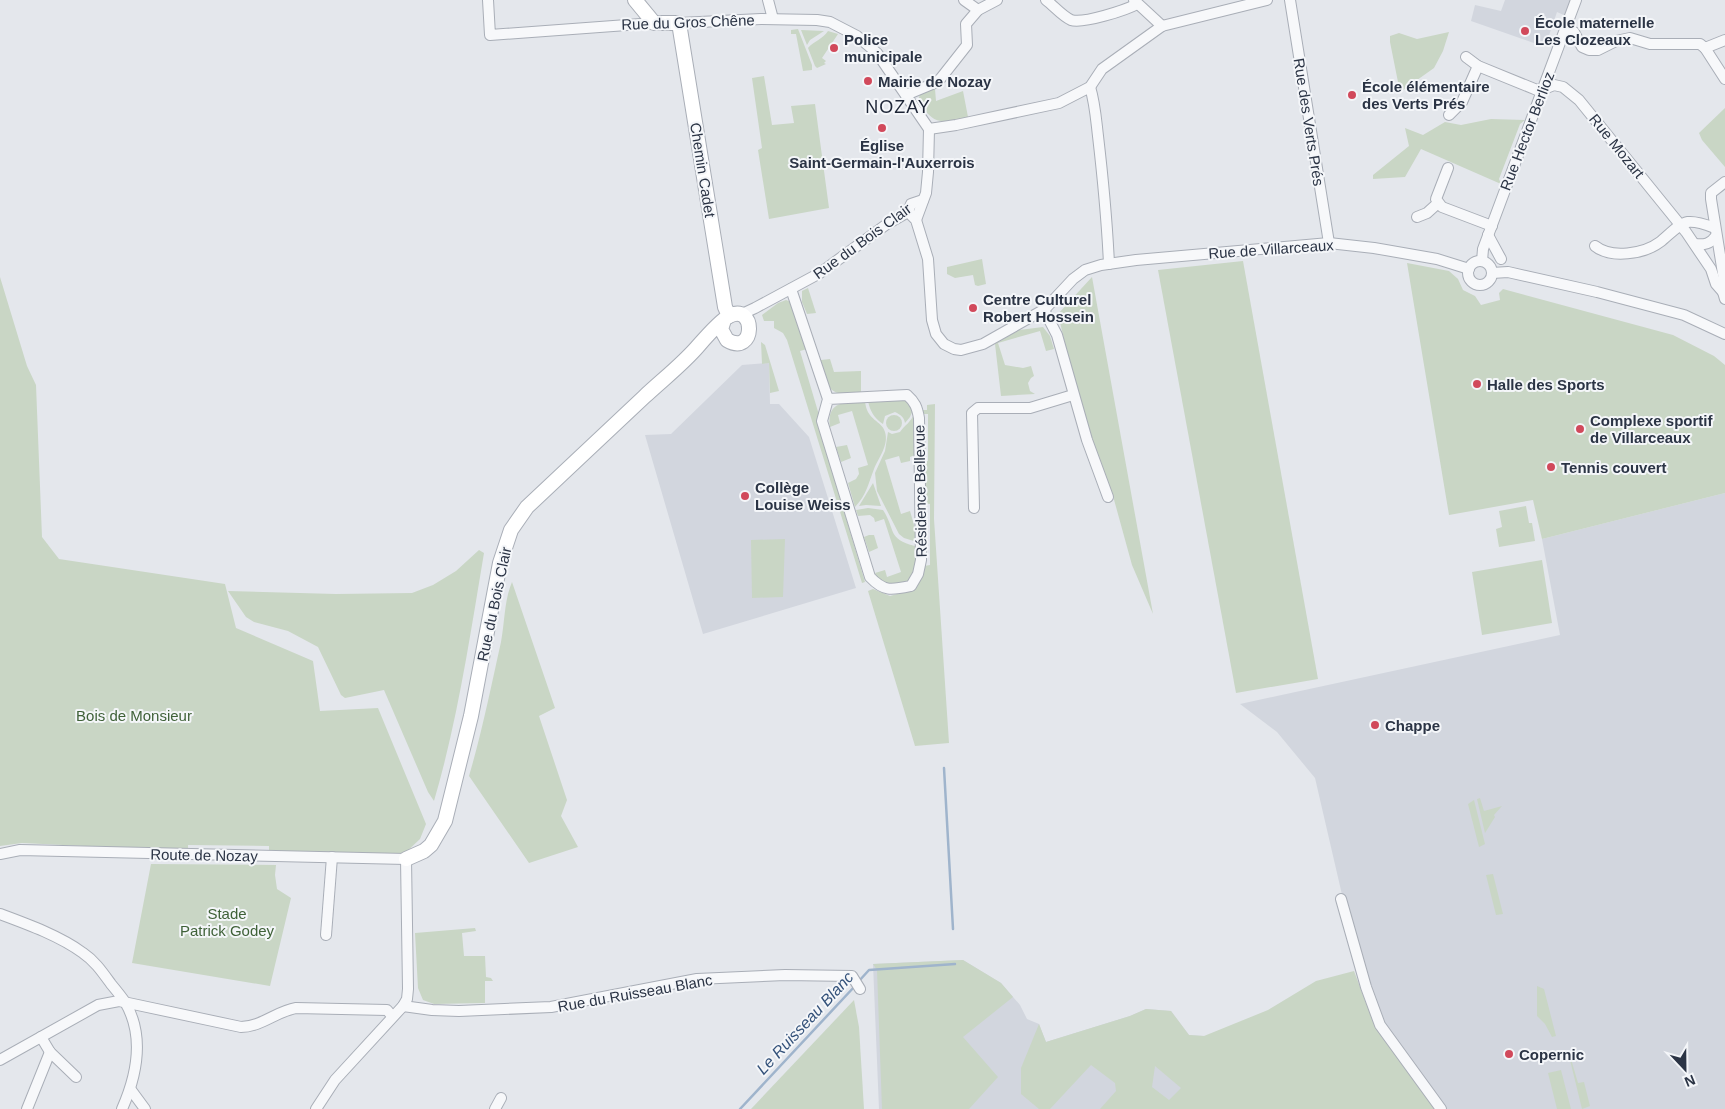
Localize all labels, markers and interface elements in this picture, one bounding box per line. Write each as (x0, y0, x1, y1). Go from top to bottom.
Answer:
street label: Rue du Gros Chêne (621, 11, 755, 33)
place label: École maternelle Les Clozeaux (1535, 14, 1654, 48)
marker: École maternelle Les Clozeaux (1519, 25, 1531, 37)
place label: Police municipale (844, 31, 922, 65)
marker: Police municipale (828, 42, 840, 54)
street label: Rue des Verts Prés (1290, 57, 1328, 187)
street label: Rue Hector Berlioz (1497, 69, 1557, 193)
place label: Mairie de Nozay (878, 73, 992, 90)
marker: Mairie de Nozay (862, 75, 874, 87)
place label: École élémentaire des Verts Prés (1362, 78, 1490, 112)
marker: École élémentaire des Verts Prés (1346, 89, 1358, 101)
district label: NOZAY (865, 97, 931, 117)
street label: Rue Mozart (1586, 111, 1649, 182)
street label: Chemin Cadet (687, 121, 719, 219)
marker: Église Saint-Germain-l'Auxerrois (876, 122, 888, 134)
place label: Église Saint-Germain-l'Auxerrois (789, 137, 975, 171)
street label: Rue du Bois Clair (810, 200, 914, 282)
street label: Rue de Villarceaux (1208, 236, 1335, 262)
place label: Centre Culturel Robert Hossein (983, 291, 1094, 325)
marker: Centre Culturel Robert Hossein (967, 302, 979, 314)
place label: Halle des Sports (1487, 376, 1605, 393)
marker: Halle des Sports (1471, 378, 1483, 390)
place label: Complexe sportif de Villarceaux (1590, 412, 1714, 446)
marker: Complexe sportif de Villarceaux (1574, 423, 1586, 435)
street label: Résidence Bellevue (910, 425, 930, 557)
place label: Tennis couvert (1561, 459, 1667, 476)
marker: Tennis couvert (1545, 461, 1557, 473)
place label: Collège Louise Weiss (755, 479, 851, 513)
marker: Collège Louise Weiss (739, 490, 751, 502)
street label: Rue du Bois Clair (474, 545, 514, 663)
park label: Bois de Monsieur (76, 707, 192, 724)
place label: Chappe (1385, 717, 1440, 734)
marker: Chappe (1369, 719, 1381, 731)
street label: Route de Nozay (150, 846, 258, 864)
park label: Stade Patrick Godey (180, 905, 275, 939)
water label: Le Ruisseau Blanc (753, 968, 857, 1078)
street label: Rue du Ruisseau Blanc (556, 971, 714, 1015)
north arrow (1660, 1044, 1710, 1094)
place label: Copernic (1519, 1046, 1584, 1063)
marker: Copernic (1503, 1048, 1515, 1060)
text: N (1682, 1072, 1698, 1090)

